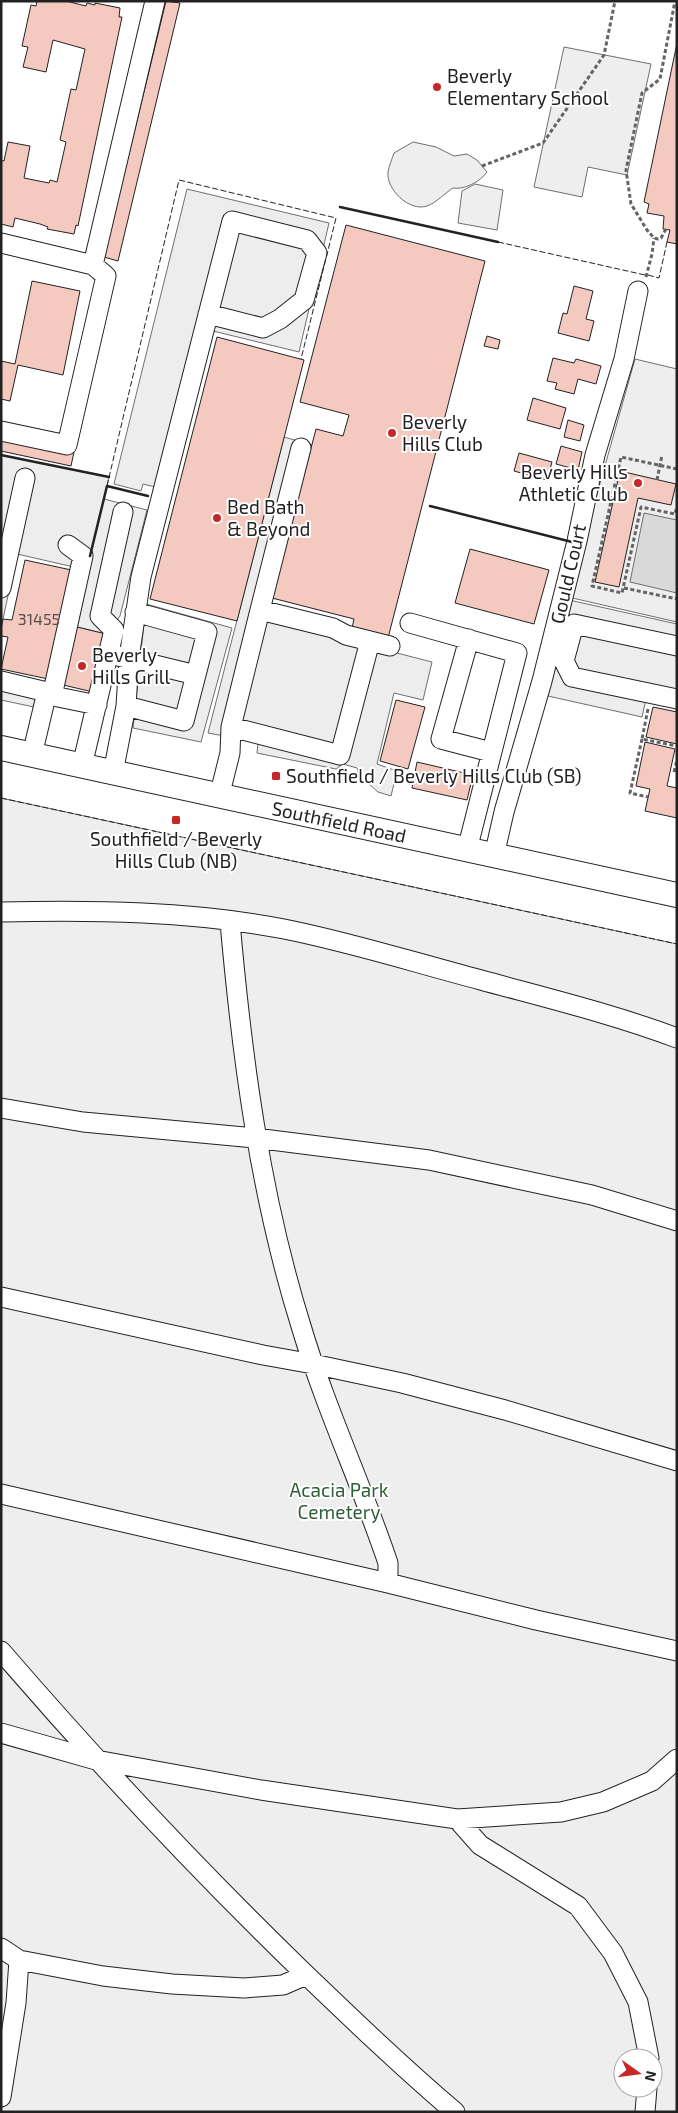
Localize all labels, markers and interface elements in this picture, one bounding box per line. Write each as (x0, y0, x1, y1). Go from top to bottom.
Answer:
place label: Beverly Elementary School (447, 64, 609, 109)
marker: Beverly Elementary School (431, 81, 443, 93)
place label: Beverly Hills Club (402, 410, 483, 455)
marker: Beverly Hills Club (386, 427, 398, 439)
place label: Beverly Hills Athletic Club (519, 460, 628, 505)
marker: Beverly Hills Athletic Club (632, 477, 644, 489)
place label: Bed Bath & Beyond (227, 495, 311, 540)
marker: Bed Bath & Beyond (211, 512, 223, 524)
street label: Gould Court (545, 522, 590, 626)
house number: 31455 (18, 609, 60, 628)
place label: Beverly Hills Grill (92, 643, 170, 688)
marker: Beverly Hills Grill (76, 660, 88, 672)
place label: Southfield / Beverly Hills Club (SB) (286, 764, 582, 787)
marker: Southfield / Beverly Hills Club (SB) (270, 770, 282, 782)
street label: Southfield Road (270, 796, 408, 847)
marker: Southfield / Beverly Hills Club (NB) (170, 814, 182, 826)
place label: Southfield / Beverly Hills Club (NB) (90, 827, 262, 872)
park label: Acacia Park Cemetery (289, 1478, 389, 1523)
north arrow (613, 2048, 663, 2098)
text: N (642, 2069, 661, 2083)

